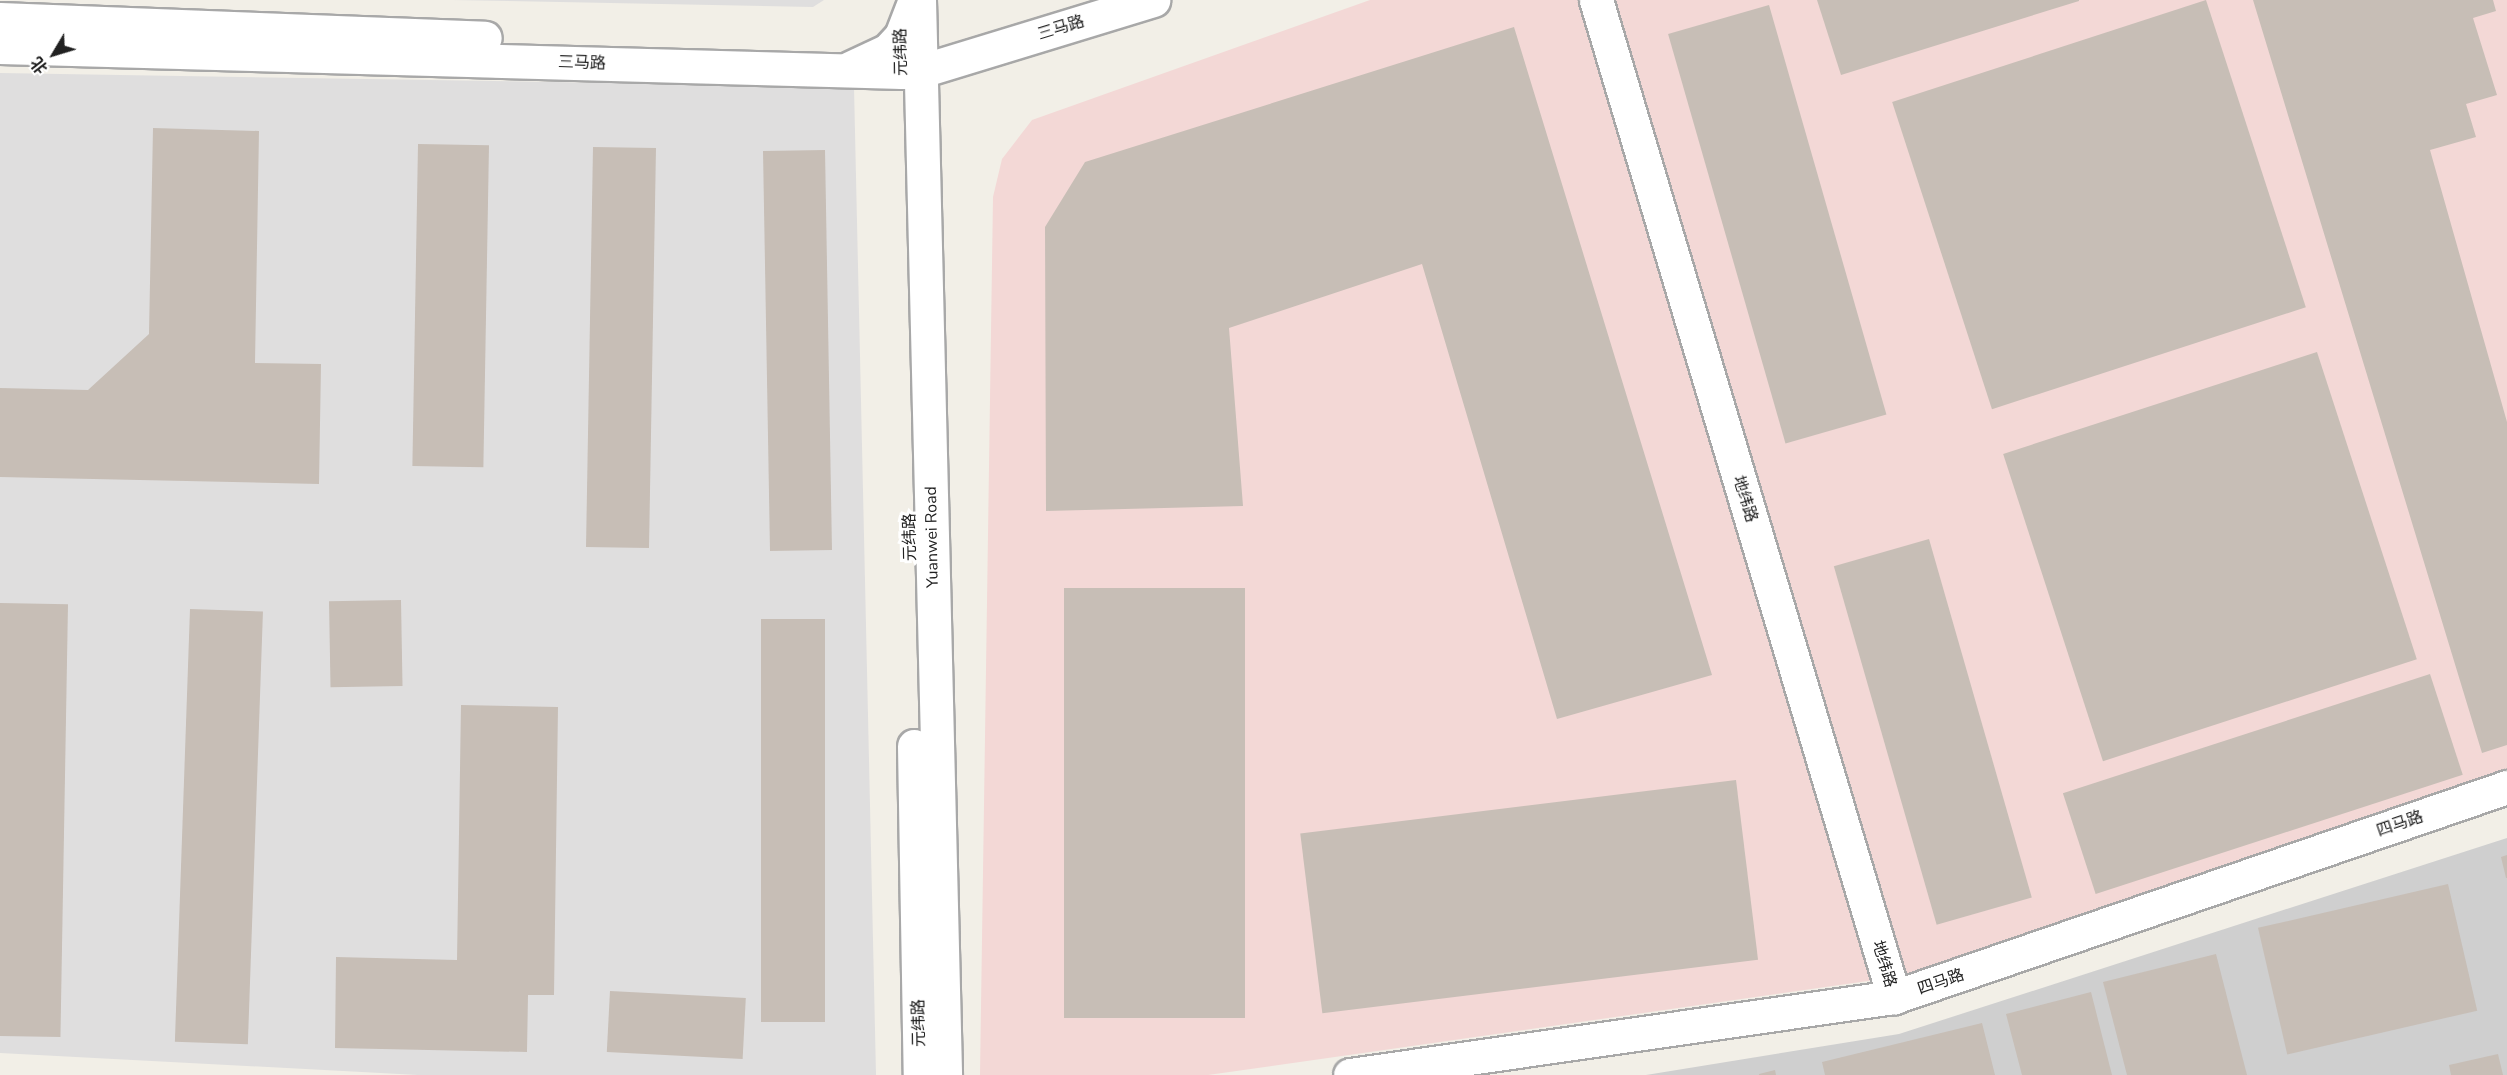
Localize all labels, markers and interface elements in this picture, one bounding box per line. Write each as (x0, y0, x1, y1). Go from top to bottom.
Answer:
street label: 三马路 (1035, 12, 1087, 44)
north arrow (24, 24, 84, 84)
street label: 元纬路 (891, 28, 911, 76)
text: 北 (26, 52, 53, 78)
street label: 三马路 (558, 53, 606, 73)
street label: 地纬路 (1729, 473, 1761, 525)
street label: Yuanwei Road (922, 486, 942, 588)
street label: 元纬路 (900, 513, 920, 561)
street label: 四马路 (2374, 807, 2426, 841)
street label: 地纬路 (1868, 938, 1900, 990)
street label: 四马路 (1915, 965, 1967, 999)
street label: 元纬路 (909, 999, 929, 1047)

